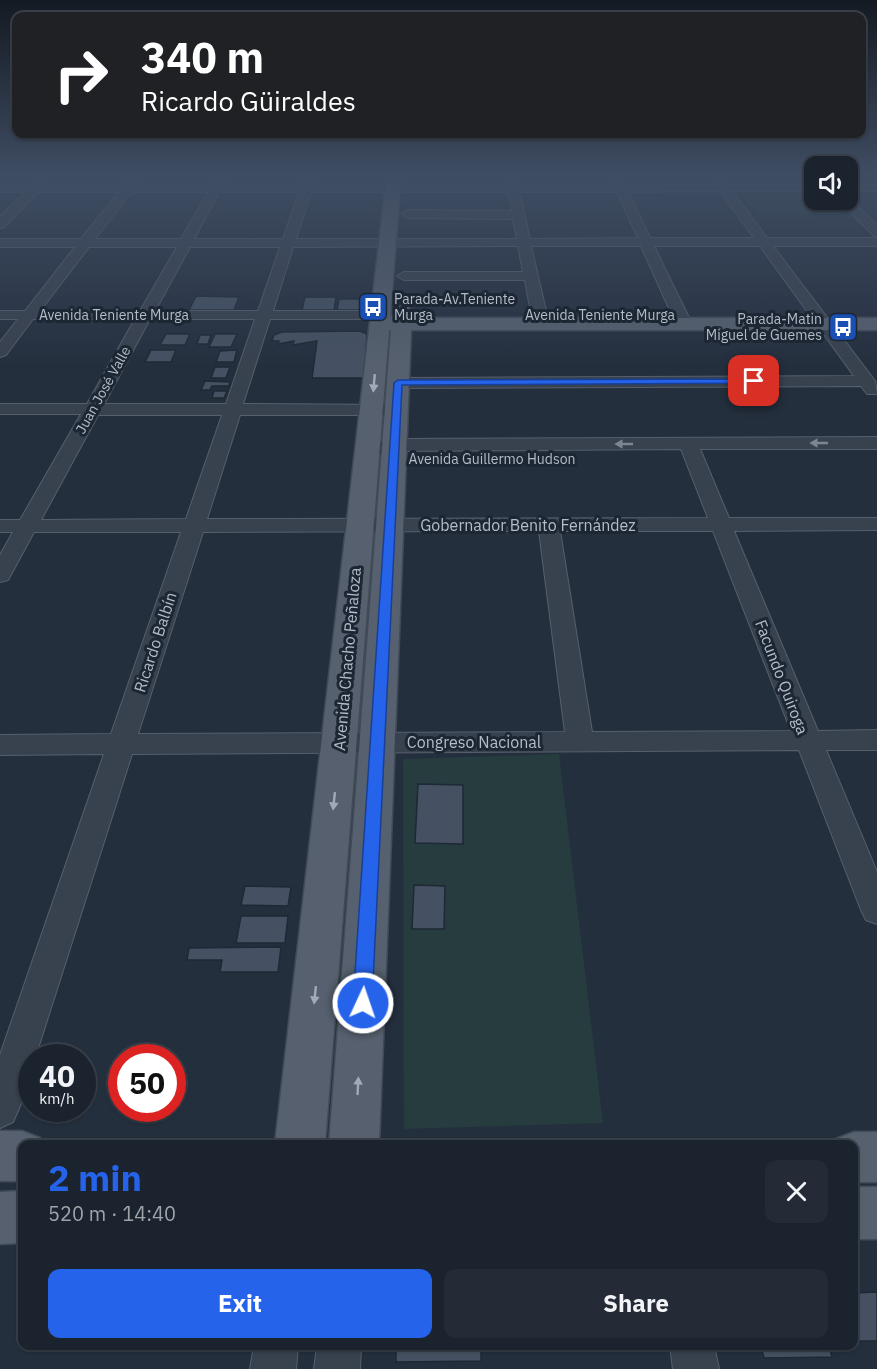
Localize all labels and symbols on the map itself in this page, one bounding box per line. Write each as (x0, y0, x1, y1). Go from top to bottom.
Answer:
place label: Parada-Av.Teniente Murga (394, 290, 516, 324)
bus stop icon: Parada-Av.Teniente Murga (357, 291, 389, 323)
street label: Avenida Teniente Murga (39, 306, 190, 324)
street label: Avenida Teniente Murga (525, 306, 676, 324)
place label: Parada-Matin Miguel de Guemes (706, 310, 822, 344)
bus stop icon: Parada-Matin Miguel de Guemes (827, 311, 859, 343)
street label: Juan José Valle (72, 343, 135, 437)
pin (728, 355, 779, 406)
one-way arrow (369, 373, 379, 392)
one-way arrow (809, 438, 828, 448)
one-way arrow (614, 439, 633, 449)
street label: Avenida Guillermo Hudson (408, 450, 576, 468)
street label: Gobernador Benito Fernández (420, 515, 636, 535)
street label: Avenida Chacho Peñaloza (329, 566, 365, 751)
street label: Ricardo Balbín (129, 589, 181, 695)
street label: Facundo Quiroga (751, 617, 813, 738)
street label: Congreso Nacional (407, 732, 541, 752)
one-way arrow (329, 792, 339, 811)
position arrow (331, 971, 395, 1035)
one-way arrow (310, 986, 320, 1005)
speed limit sign: 50 (108, 1044, 186, 1122)
one-way arrow (353, 1077, 362, 1096)

